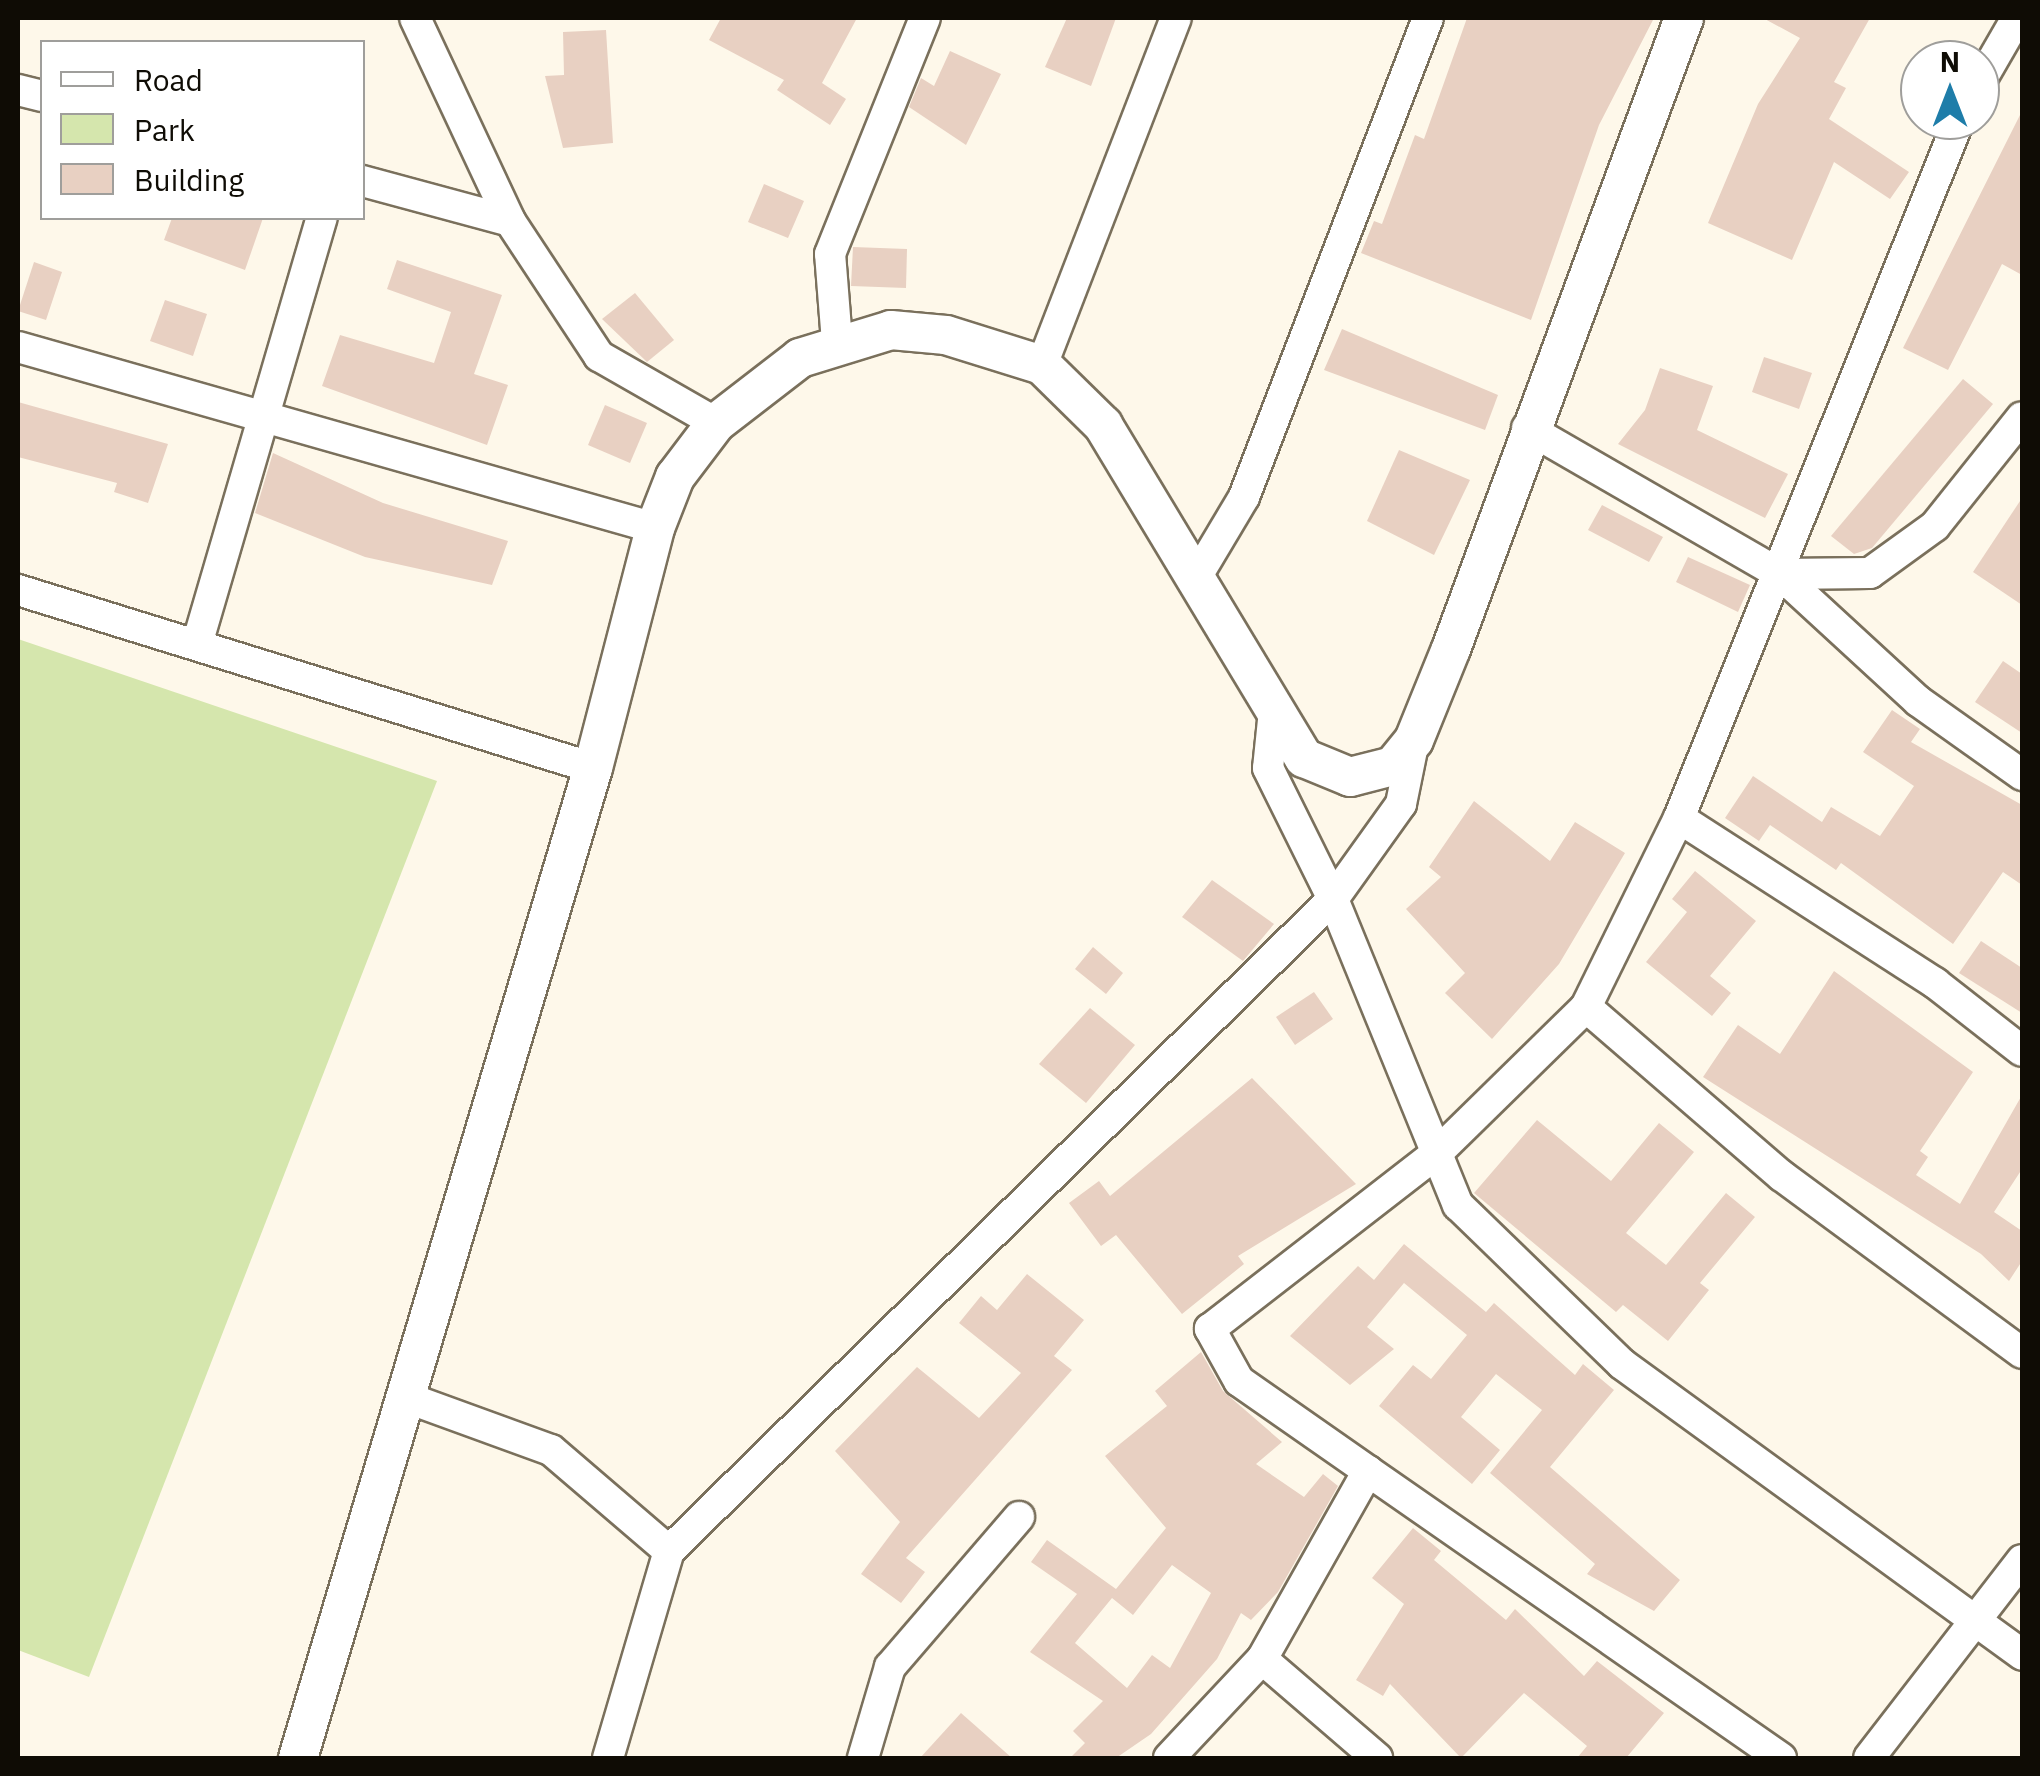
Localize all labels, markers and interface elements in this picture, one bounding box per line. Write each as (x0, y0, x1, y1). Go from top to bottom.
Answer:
legend (40, 40, 365, 220)
north arrow (1900, 40, 2000, 140)
text: N (1940, 43, 1960, 80)
text: Road (134, 60, 203, 99)
text: Park (134, 110, 195, 149)
text: Building (134, 160, 244, 199)

